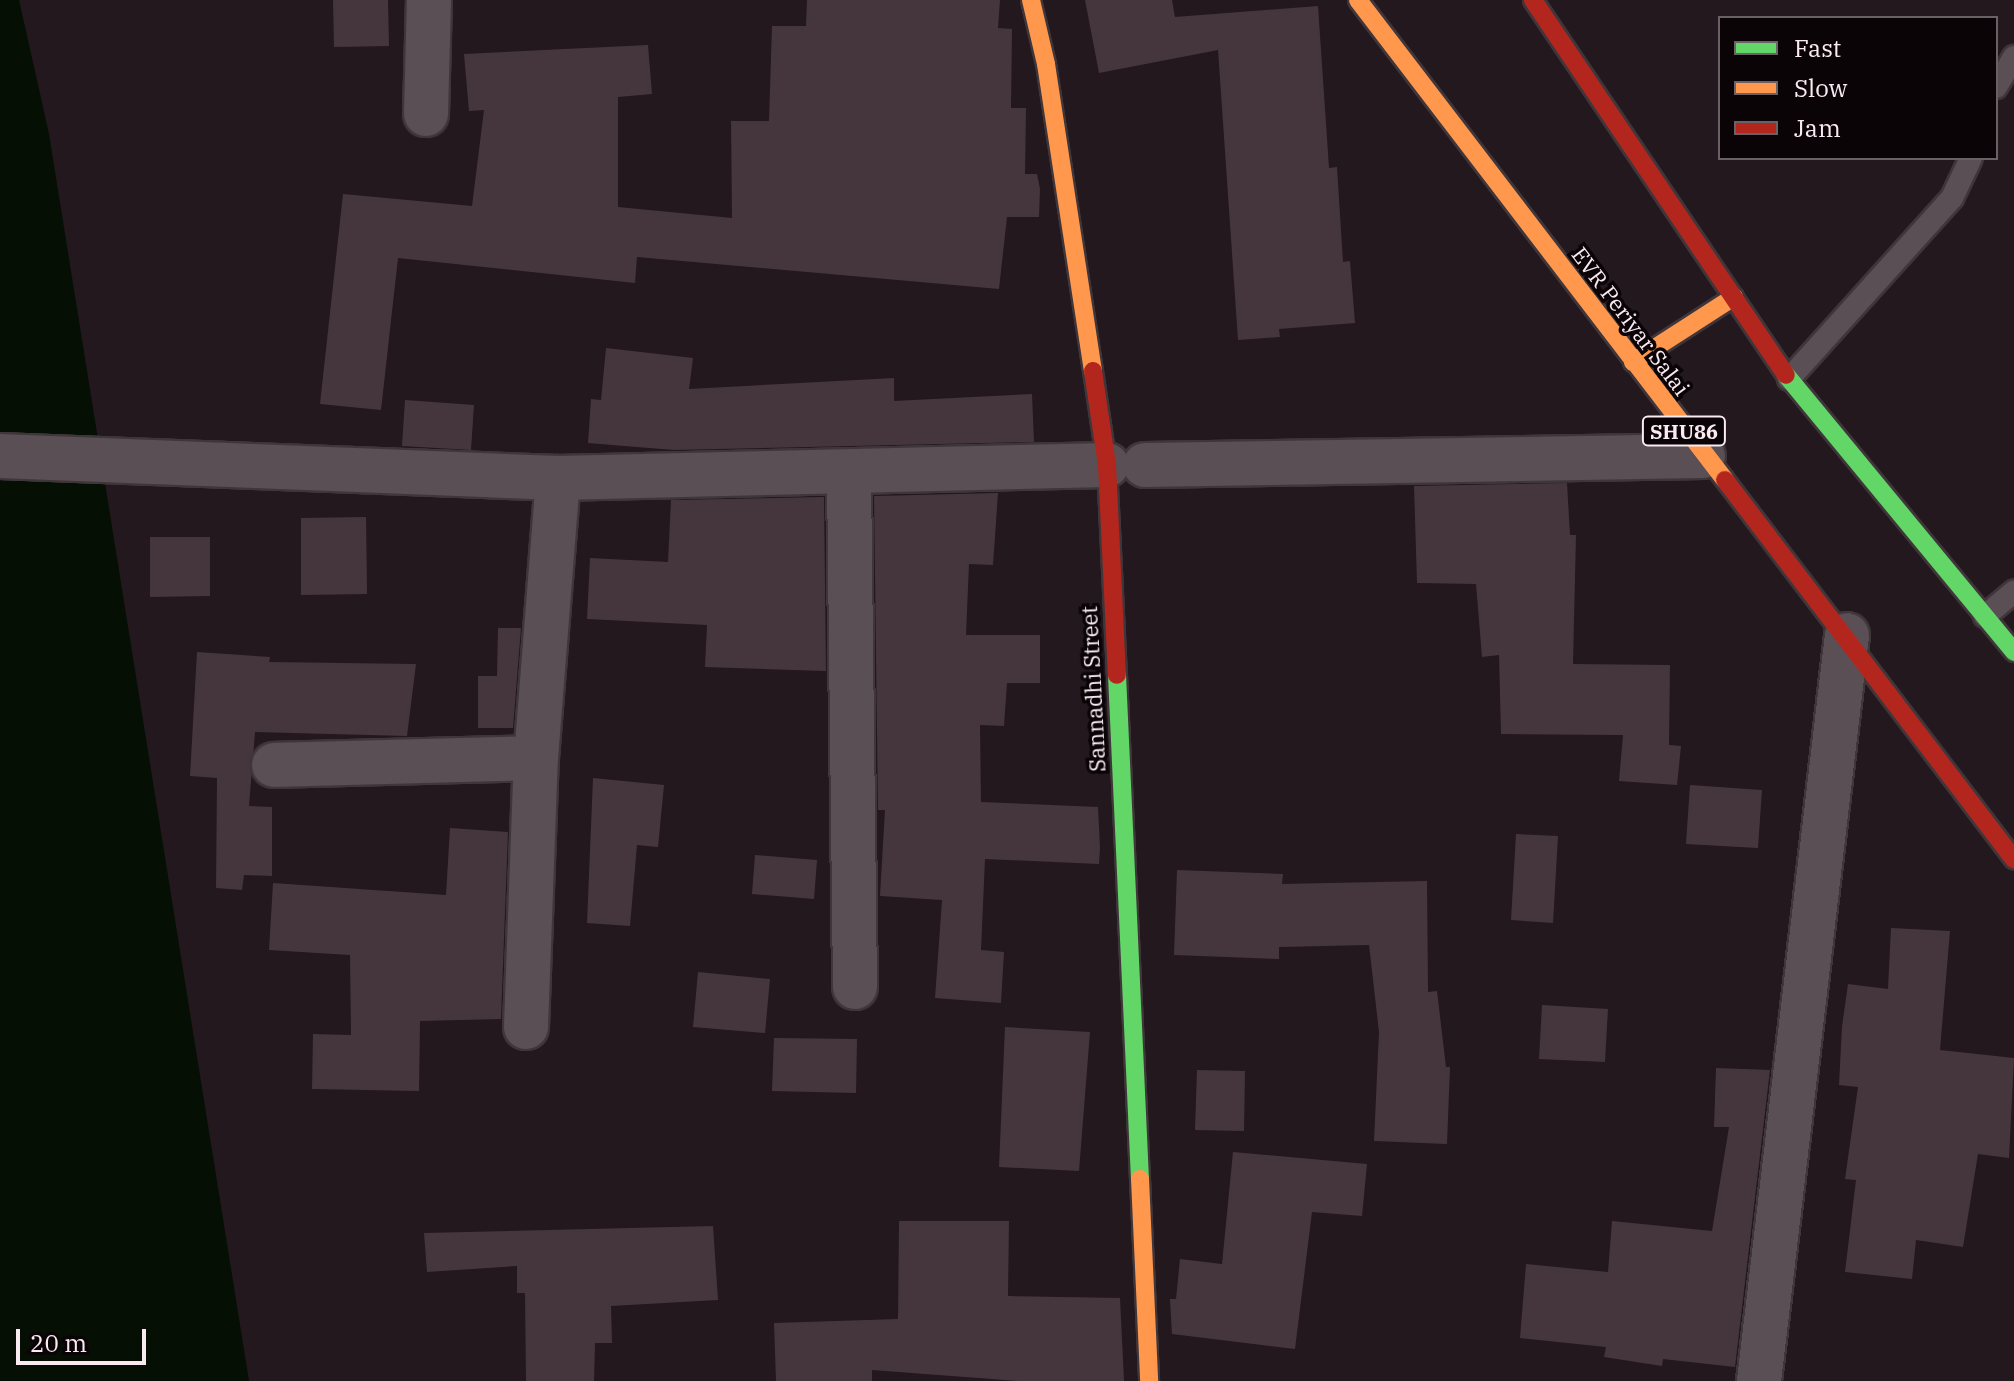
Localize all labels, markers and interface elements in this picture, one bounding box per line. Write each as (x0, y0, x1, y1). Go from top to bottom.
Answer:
legend (1718, 16, 1998, 160)
text: Fast (1794, 32, 1841, 64)
text: Slow (1794, 72, 1847, 104)
text: Jam (1794, 112, 1841, 144)
street label: EVR Periyar Salai (1567, 242, 1695, 400)
road number: SHU86 (1640, 415, 1728, 447)
street label: Sannadhi Street (1075, 605, 1111, 773)
scale bar (20, 1313, 150, 1363)
text: 20 m (30, 1327, 87, 1359)

